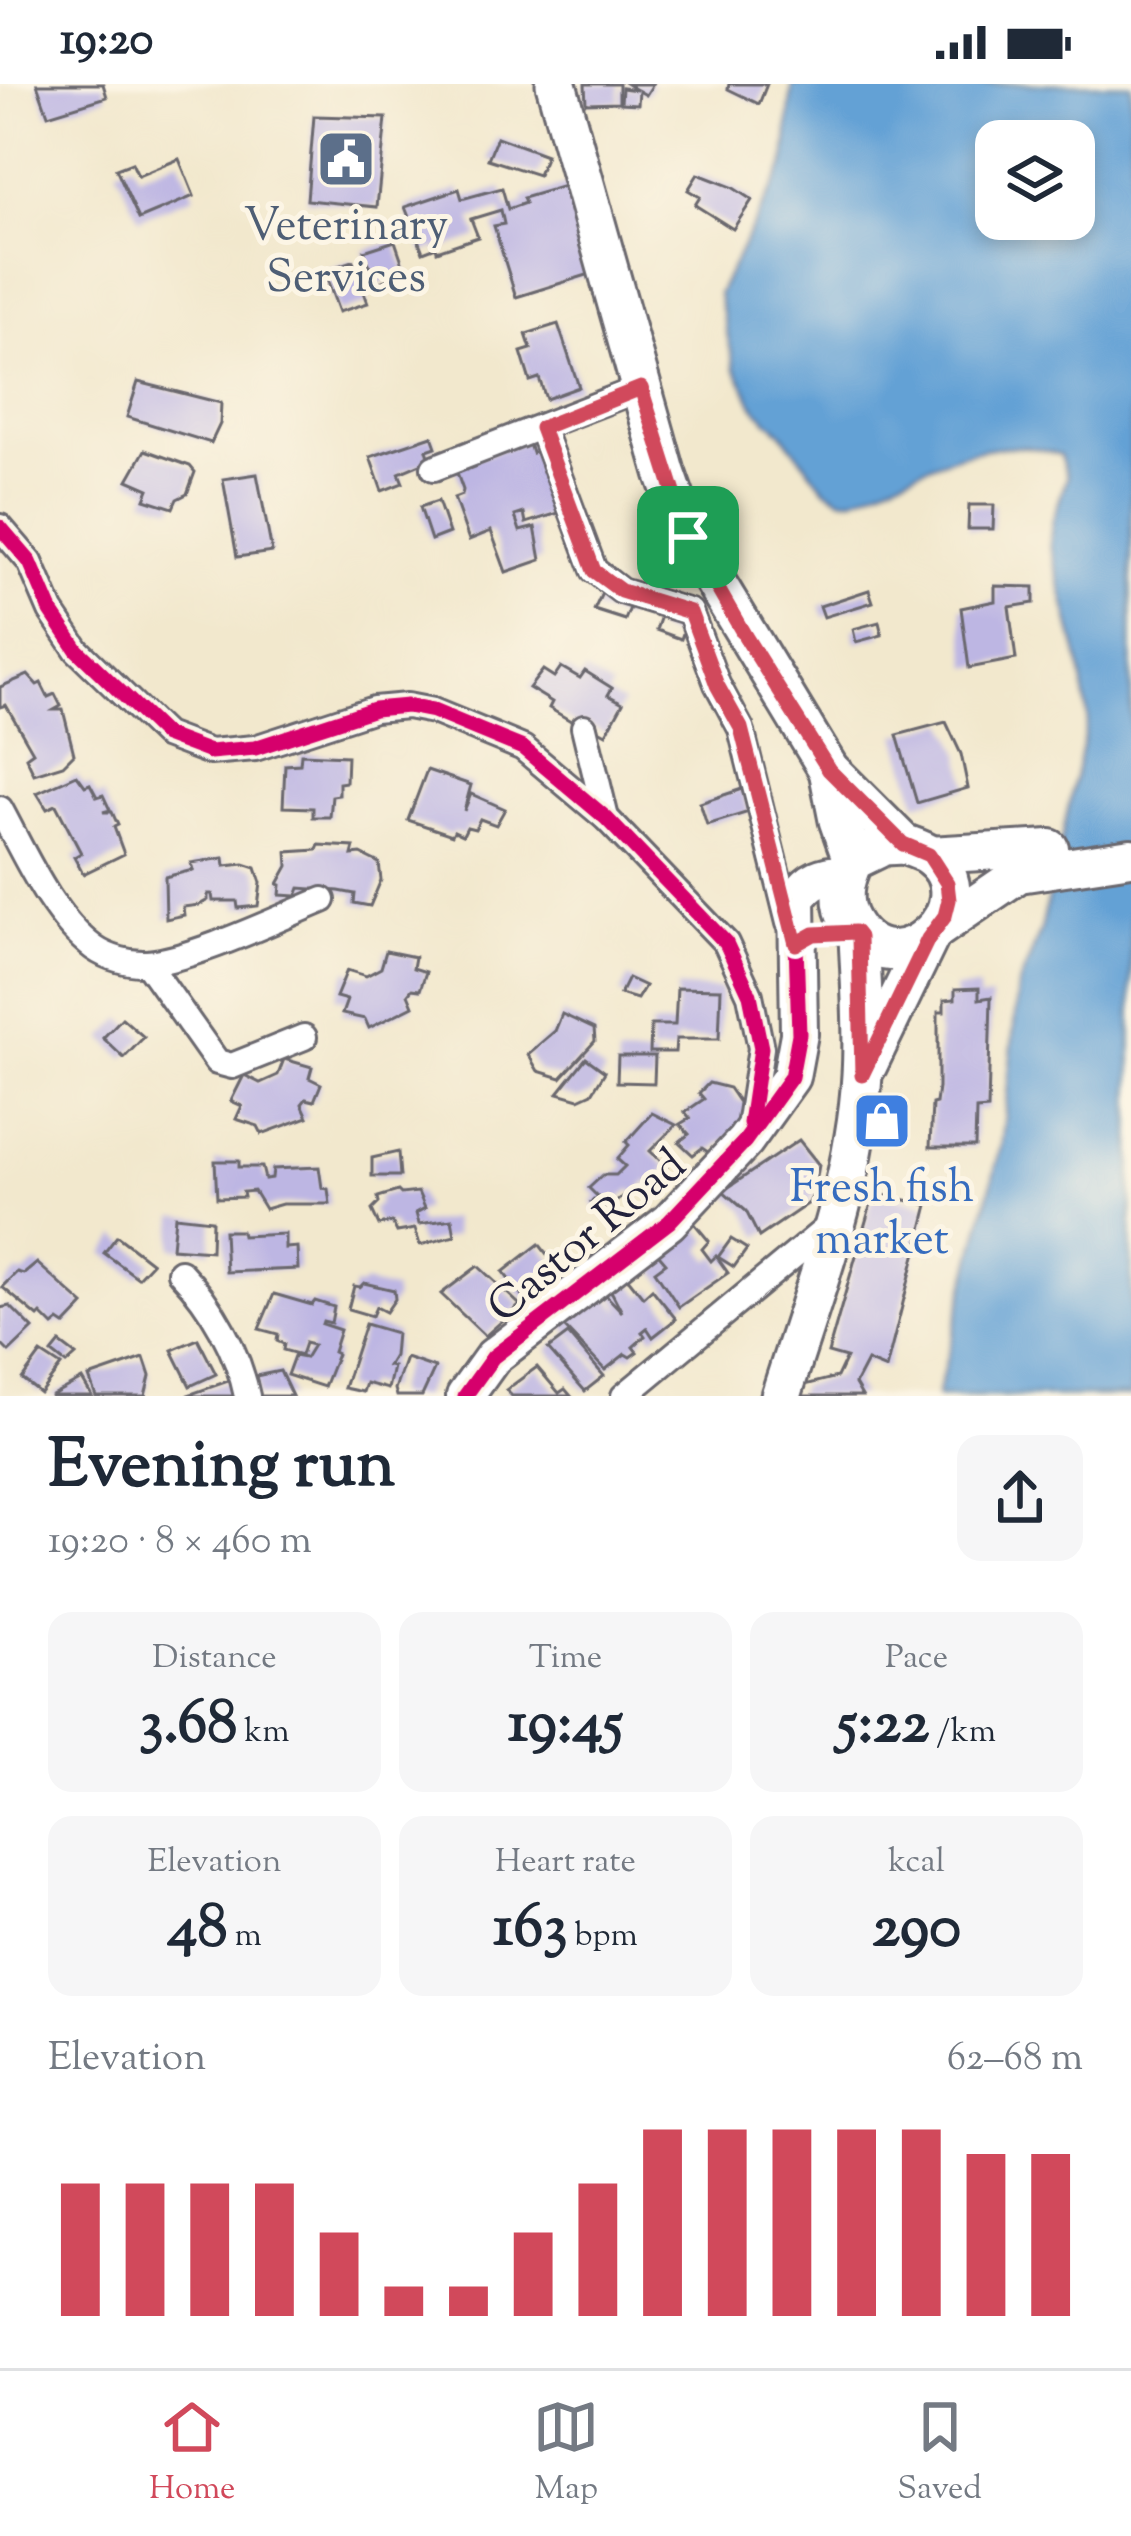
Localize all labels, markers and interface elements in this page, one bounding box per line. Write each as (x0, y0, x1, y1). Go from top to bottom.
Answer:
text: 19:20 (60, 10, 153, 75)
map controls (975, 120, 1095, 240)
button: layers (975, 120, 1095, 240)
public building icon: Veterinary Services (315, 128, 377, 190)
place label: Veterinary Services (244, 196, 448, 313)
pin (637, 486, 739, 588)
icon: arrive (655, 504, 721, 570)
shop icon: Fresh fish market (851, 1090, 913, 1152)
street label: Castor Road (475, 1136, 702, 1341)
place label: Fresh fish market (790, 1158, 974, 1275)
text: Evening run (48, 1422, 395, 1517)
button: share (957, 1435, 1083, 1561)
text: 19:20 · 8 × 460 m (48, 1515, 312, 1571)
text: Distance (152, 1635, 277, 1683)
text: Time (529, 1635, 602, 1683)
text: Pace (885, 1635, 948, 1683)
text: 3.68 (139, 1683, 237, 1770)
text: 19:45 (508, 1683, 623, 1770)
text: 5:22 (837, 1683, 929, 1770)
text: km (237, 1709, 290, 1757)
text: /km (929, 1709, 996, 1757)
text: Elevation (148, 1839, 281, 1887)
text: Heart rate (495, 1839, 636, 1887)
text: kcal (888, 1839, 945, 1887)
text: 48 (167, 1887, 227, 1974)
text: 163 (493, 1887, 568, 1974)
text: 290 (872, 1887, 961, 1974)
text: m (227, 1913, 262, 1961)
text: bpm (568, 1913, 638, 1961)
text: Elevation (48, 2032, 206, 2088)
text: 62–68 m (947, 2032, 1083, 2088)
tab: Home (149, 2394, 235, 2514)
tab: Map (533, 2394, 599, 2514)
tab: Saved (897, 2394, 982, 2514)

